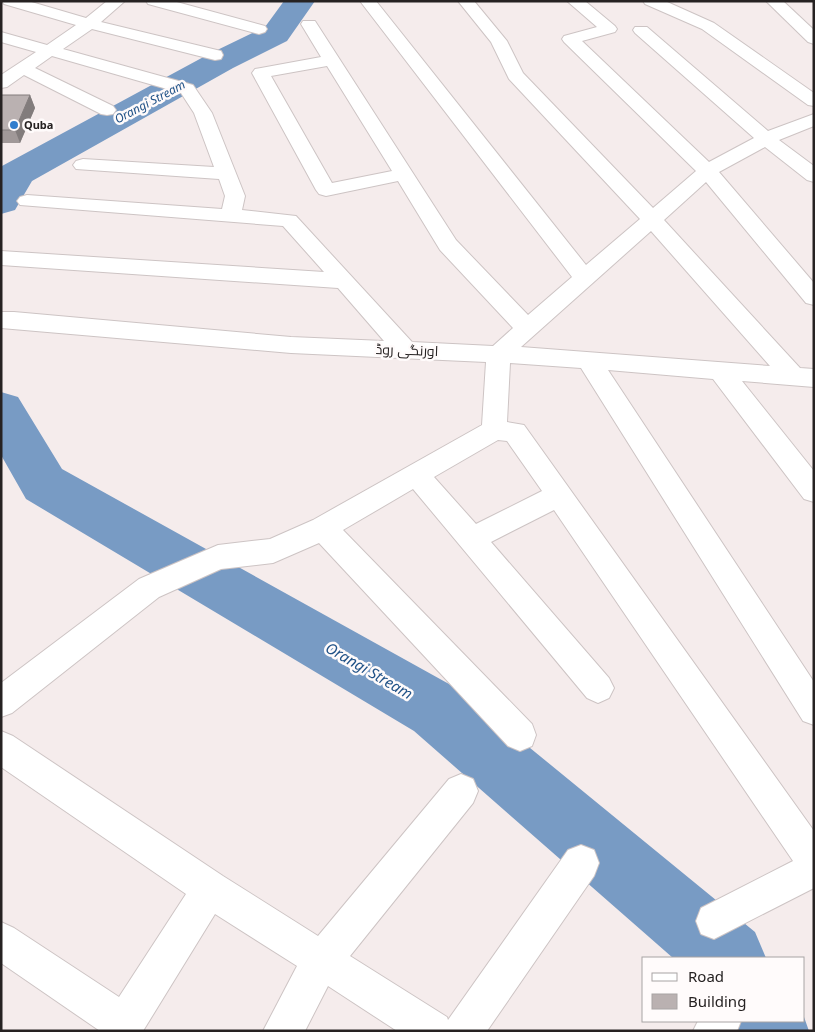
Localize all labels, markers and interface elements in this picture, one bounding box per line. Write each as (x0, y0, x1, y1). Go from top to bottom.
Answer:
water label: Orangi Stream (111, 76, 188, 127)
place label: Quba (24, 117, 53, 132)
marker: Quba (8, 119, 20, 131)
street label: اورنگی روڈ (375, 339, 439, 360)
water label: Orangi Stream (322, 637, 417, 703)
legend (642, 957, 805, 1022)
text: Road (688, 966, 724, 986)
text: Building (688, 991, 746, 1011)

